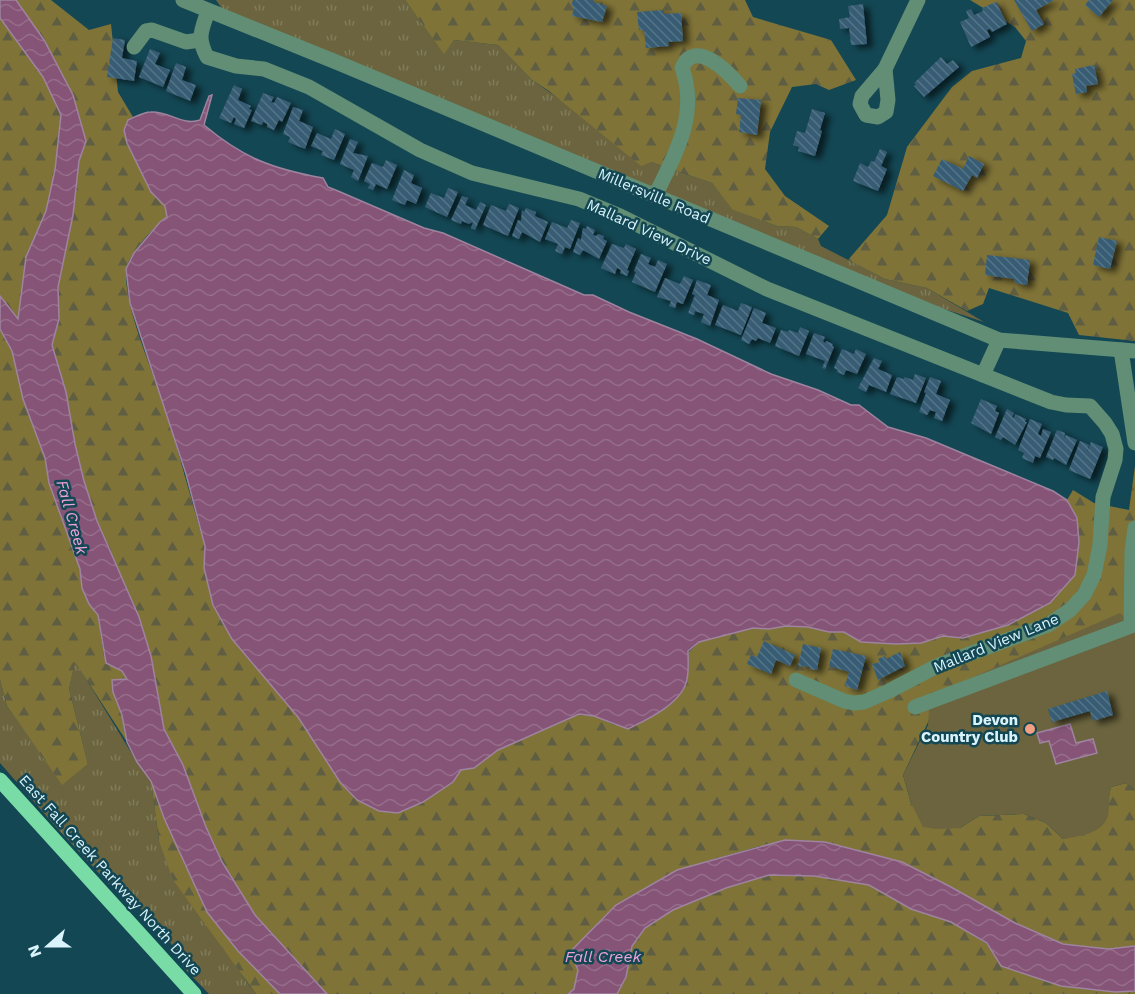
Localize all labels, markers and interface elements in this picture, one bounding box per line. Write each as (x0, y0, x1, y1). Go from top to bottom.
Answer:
street label: Millersville Road (595, 164, 713, 228)
street label: Mallard View Drive (584, 195, 714, 269)
water label: Fall Creek (52, 478, 92, 558)
street label: Mallard View Lane (931, 610, 1061, 676)
place label: Devon Country Club (921, 711, 1018, 746)
marker: Devon Country Club (1023, 722, 1037, 736)
street label: East Fall Creek Parkway North Drive (15, 771, 205, 979)
north arrow (18, 916, 78, 976)
water label: Fall Creek (565, 947, 643, 966)

